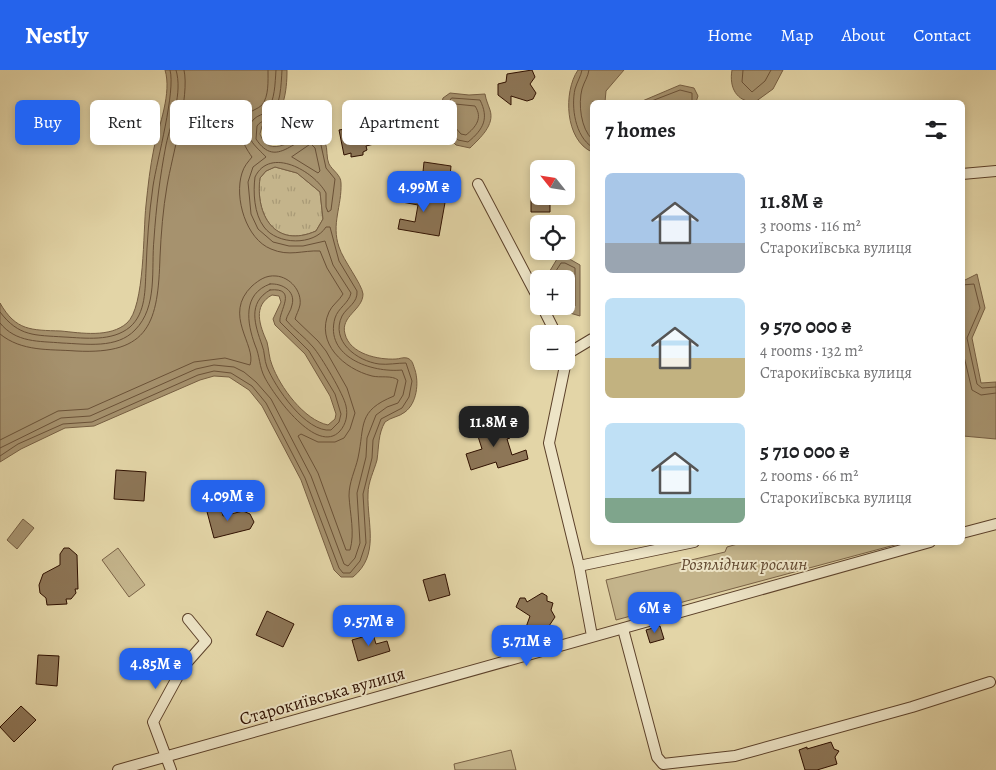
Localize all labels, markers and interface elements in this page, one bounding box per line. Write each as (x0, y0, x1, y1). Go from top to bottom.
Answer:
text: Nestly (25, 19, 88, 51)
text: Home (707, 23, 752, 47)
text: Map (780, 23, 813, 47)
text: About (841, 23, 885, 47)
text: Contact (913, 23, 971, 47)
chip: Buy (15, 100, 80, 145)
chip: Rent (90, 100, 160, 145)
chip: Filters (170, 100, 252, 145)
chip: New (262, 100, 332, 145)
chip: Apartment (342, 100, 457, 145)
text: 7 homes (605, 116, 676, 144)
icon: filters (922, 116, 950, 144)
north arrow (530, 160, 575, 205)
map controls (530, 160, 575, 370)
pin: 4.99M ₴ (378, 170, 470, 213)
text: 4.99M ₴ (398, 176, 450, 198)
text: 11.8M ₴ (760, 187, 824, 215)
icon: home (645, 193, 705, 253)
button: locate (530, 215, 575, 260)
text: 3 rooms · 116 m² (760, 215, 861, 237)
text: Старокиївська вулиця (760, 237, 912, 259)
button: + (530, 270, 575, 315)
text: 9 570 000 ₴ (760, 312, 852, 340)
icon: home (645, 318, 705, 378)
button: − (530, 325, 575, 370)
text: 4 rooms · 132 m² (760, 340, 863, 362)
text: Старокиївська вулиця (760, 362, 912, 384)
pin: 11.8M ₴ (448, 406, 540, 448)
text: 11.8M ₴ (470, 411, 518, 433)
text: 5 710 000 ₴ (760, 437, 850, 465)
icon: home (645, 443, 705, 503)
text: 2 rooms · 66 m² (760, 465, 858, 487)
pin: 4.09M ₴ (182, 480, 274, 522)
text: 4.09M ₴ (202, 485, 254, 507)
text: Старокиївська вулиця (760, 487, 912, 509)
park label: Розплідник рослин (680, 552, 808, 576)
pin: 6M ₴ (625, 592, 685, 634)
text: 6M ₴ (639, 597, 671, 619)
pin: 9.57M ₴ (323, 604, 415, 647)
text: 9.57M ₴ (344, 610, 394, 632)
pin: 5.71M ₴ (481, 624, 573, 667)
text: 5.71M ₴ (503, 630, 551, 652)
pin: 4.85M ₴ (110, 648, 202, 690)
text: 4.85M ₴ (130, 653, 182, 675)
street label: Старокиївська вулиця (236, 661, 408, 731)

